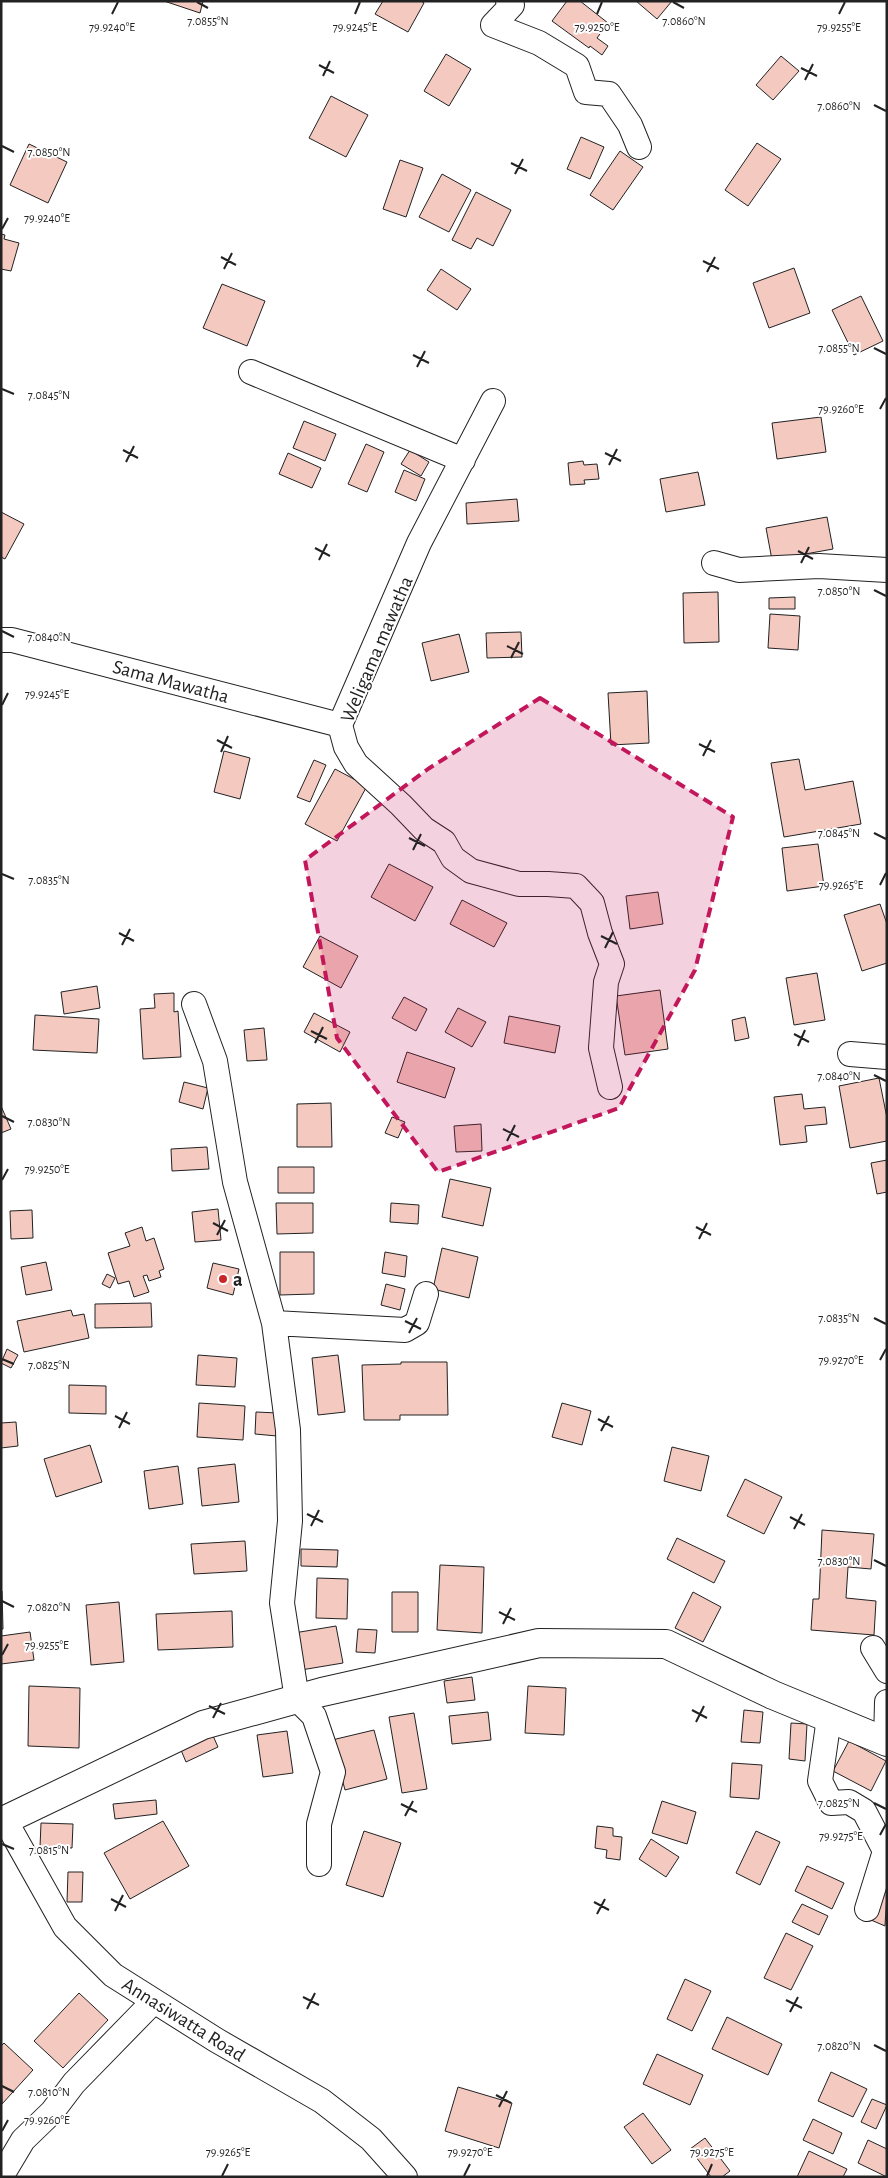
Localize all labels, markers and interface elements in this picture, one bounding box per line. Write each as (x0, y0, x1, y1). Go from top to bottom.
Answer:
text: 7.0855°N (187, 15, 229, 27)
text: 7.0860°N (662, 15, 706, 27)
text: 79.9240°E (89, 21, 135, 33)
text: 79.9245°E (333, 21, 377, 33)
text: 79.9250°E (574, 21, 620, 33)
text: 79.9255°E (817, 21, 861, 33)
text: 7.0860°N (817, 100, 861, 112)
text: 7.0850°N (28, 146, 70, 158)
text: 79.9240°E (24, 212, 70, 224)
text: 7.0855°N (818, 342, 860, 354)
text: 7.0845°N (28, 389, 70, 401)
text: 79.9260°E (818, 403, 864, 415)
street label: Weligama mawatha (337, 573, 417, 725)
text: 7.0850°N (818, 585, 860, 597)
text: 7.0840°N (27, 631, 71, 643)
street label: Sama Mawatha (110, 657, 231, 707)
text: 79.9245°E (25, 688, 69, 700)
text: 7.0845°N (818, 827, 860, 839)
text: 7.0835°N (28, 874, 70, 886)
text: 79.9265°E (819, 879, 863, 891)
text: 7.0840°N (817, 1070, 861, 1082)
text: 7.0830°N (28, 1116, 70, 1128)
text: 79.9250°E (24, 1163, 70, 1175)
place label: a (233, 1270, 243, 1290)
marker: a (217, 1273, 229, 1285)
text: 7.0835°N (818, 1312, 860, 1324)
text: 79.9270°E (818, 1354, 864, 1366)
text: 7.0825°N (28, 1359, 70, 1371)
text: 7.0830°N (818, 1555, 860, 1567)
text: 7.0820°N (27, 1601, 71, 1613)
text: 79.9255°E (25, 1639, 69, 1651)
text: 7.0825°N (818, 1797, 860, 1809)
text: 79.9275°E (819, 1830, 863, 1842)
text: 7.0815°N (29, 1844, 69, 1856)
street label: Annasiwatta Road (118, 1974, 248, 2066)
text: 7.0820°N (817, 2040, 861, 2052)
text: 7.0810°N (28, 2086, 70, 2098)
text: 79.9260°E (24, 2114, 70, 2126)
text: 79.9265°E (206, 2146, 250, 2158)
text: 79.9270°E (447, 2146, 493, 2158)
text: 79.9275°E (690, 2146, 734, 2158)

